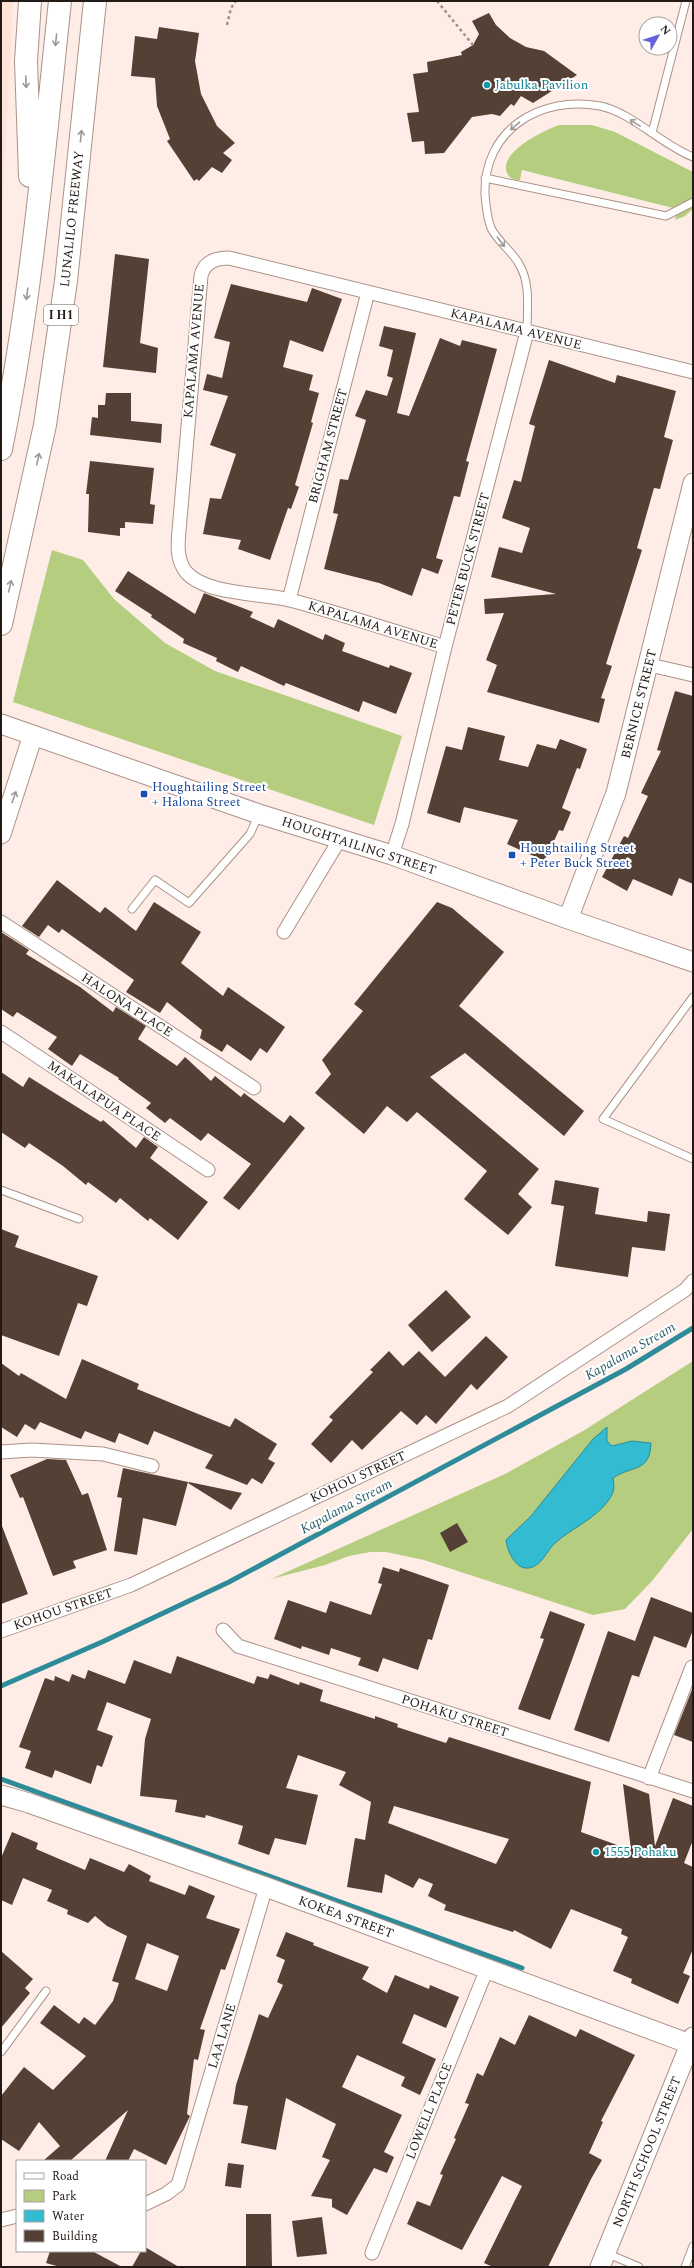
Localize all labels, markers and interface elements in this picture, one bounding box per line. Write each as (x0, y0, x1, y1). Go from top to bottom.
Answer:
north arrow (638, 16, 678, 56)
text: N (656, 21, 675, 39)
one-way arrow (52, 33, 59, 46)
one-way arrow (23, 75, 30, 88)
place label: Jabulka Pavilion (495, 75, 589, 95)
marker: Jabulka Pavilion (482, 80, 492, 90)
one-way arrow (630, 119, 641, 127)
one-way arrow (510, 121, 521, 130)
one-way arrow (77, 130, 85, 143)
street label: LUNALILO FREEWAY (55, 150, 89, 288)
one-way arrow (497, 236, 506, 247)
street label: KAPALAMA AVENUE (178, 283, 210, 419)
one-way arrow (23, 287, 31, 300)
street label: KAPALAMA AVENUE (448, 303, 584, 355)
road number: I H1 (44, 305, 78, 325)
street label: BRIGHAM STREET (303, 386, 353, 506)
one-way arrow (34, 453, 42, 466)
street label: PETER BUCK STREET (441, 490, 495, 628)
one-way arrow (7, 580, 14, 593)
street label: KAPALAMA AVENUE (306, 596, 440, 654)
street label: BERNICE STREET (616, 647, 662, 761)
place label: Houghtailing Street + Halona Street (152, 777, 267, 812)
marker: Houghtailing Street + Halona Street (139, 789, 149, 799)
one-way arrow (10, 791, 18, 803)
street label: HOUGHTAILING STREET (279, 812, 439, 881)
place label: Houghtailing Street + Peter Buck Street (520, 838, 635, 873)
marker: Houghtailing Street + Peter Buck Street (507, 850, 517, 860)
street label: HALONA PLACE (77, 968, 177, 1042)
street label: MAKALAPUA PLACE (43, 1055, 165, 1147)
water label: Kapalama Stream (581, 1316, 680, 1386)
street label: KOHOU STREET (307, 1446, 410, 1508)
water label: Kapalama Stream (296, 1473, 396, 1539)
street label: KOHOU STREET (11, 1583, 116, 1635)
street label: POHAKU STREET (399, 1689, 511, 1743)
place label: 1555 Pohaku (604, 1842, 677, 1862)
marker: 1555 Pohaku (591, 1847, 601, 1857)
street label: KOKEA STREET (296, 1890, 397, 1944)
street label: LAA LANE (203, 2001, 241, 2071)
street label: LOWELL PLACE (400, 2060, 458, 2162)
street label: NORTH SCHOOL STREET (608, 2073, 687, 2231)
legend (16, 2160, 146, 2252)
text: Road (52, 2167, 79, 2186)
text: Park (52, 2187, 77, 2206)
text: Water (52, 2207, 84, 2226)
text: Building (52, 2227, 98, 2246)

